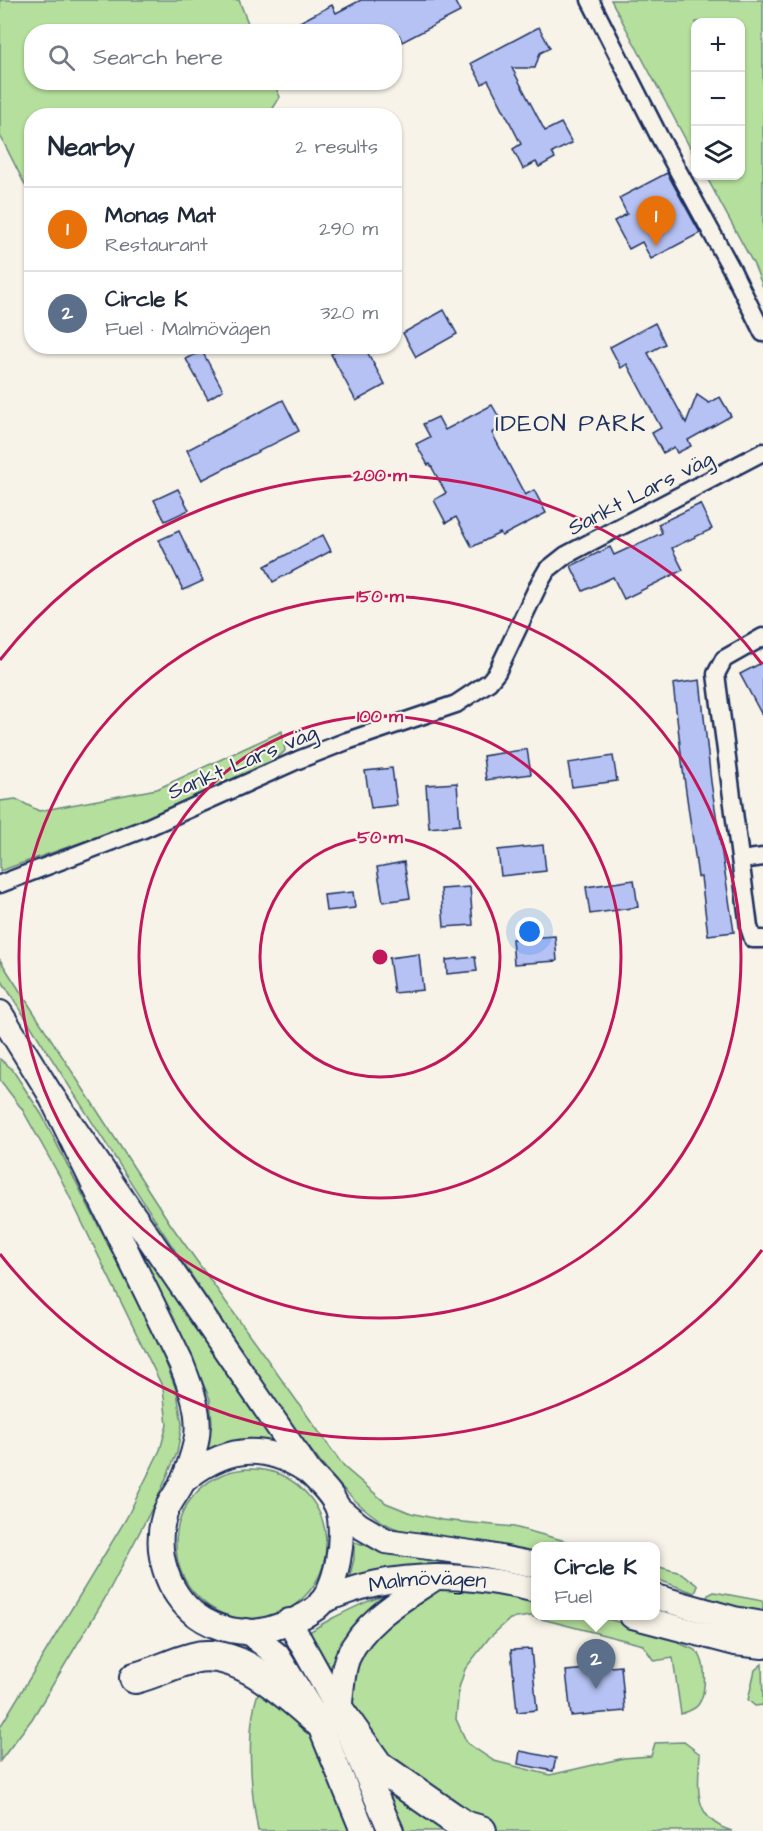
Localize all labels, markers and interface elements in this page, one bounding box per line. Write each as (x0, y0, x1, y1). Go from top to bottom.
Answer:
map controls (691, 18, 745, 180)
button: + (691, 18, 745, 72)
search box (24, 24, 402, 90)
icon: search (45, 41, 78, 74)
text: Search here (93, 42, 223, 73)
button: − (691, 72, 745, 126)
button: layers (691, 126, 745, 180)
text: Nearby (48, 129, 135, 165)
text: 2 results (295, 133, 378, 161)
pin: 1 (636, 196, 676, 246)
text: Monas Mat (105, 200, 216, 231)
text: 1 (66, 215, 69, 243)
text: 290 m (319, 215, 378, 243)
text: Restaurant (105, 231, 208, 259)
text: Circle K (105, 284, 187, 315)
text: 2 (62, 299, 73, 327)
text: 320 m (320, 299, 378, 327)
text: Fuel · Malmövägen (105, 315, 270, 343)
district label: IDEON PARK (495, 407, 647, 441)
street label: Sankt Lars väg (562, 443, 719, 544)
text: 200 m (352, 463, 408, 488)
text: 150 m (356, 584, 405, 609)
text: 100 m (357, 704, 404, 729)
street label: Sankt Lars väg (163, 717, 323, 809)
text: 50 m (357, 825, 404, 850)
your location (515, 917, 544, 946)
centre of rings (370, 947, 390, 967)
popup (531, 1542, 660, 1620)
text: Circle K (554, 1552, 637, 1583)
street label: Malmövägen (365, 1563, 489, 1601)
text: Fuel (554, 1583, 592, 1611)
pin: 2 (576, 1640, 616, 1689)

